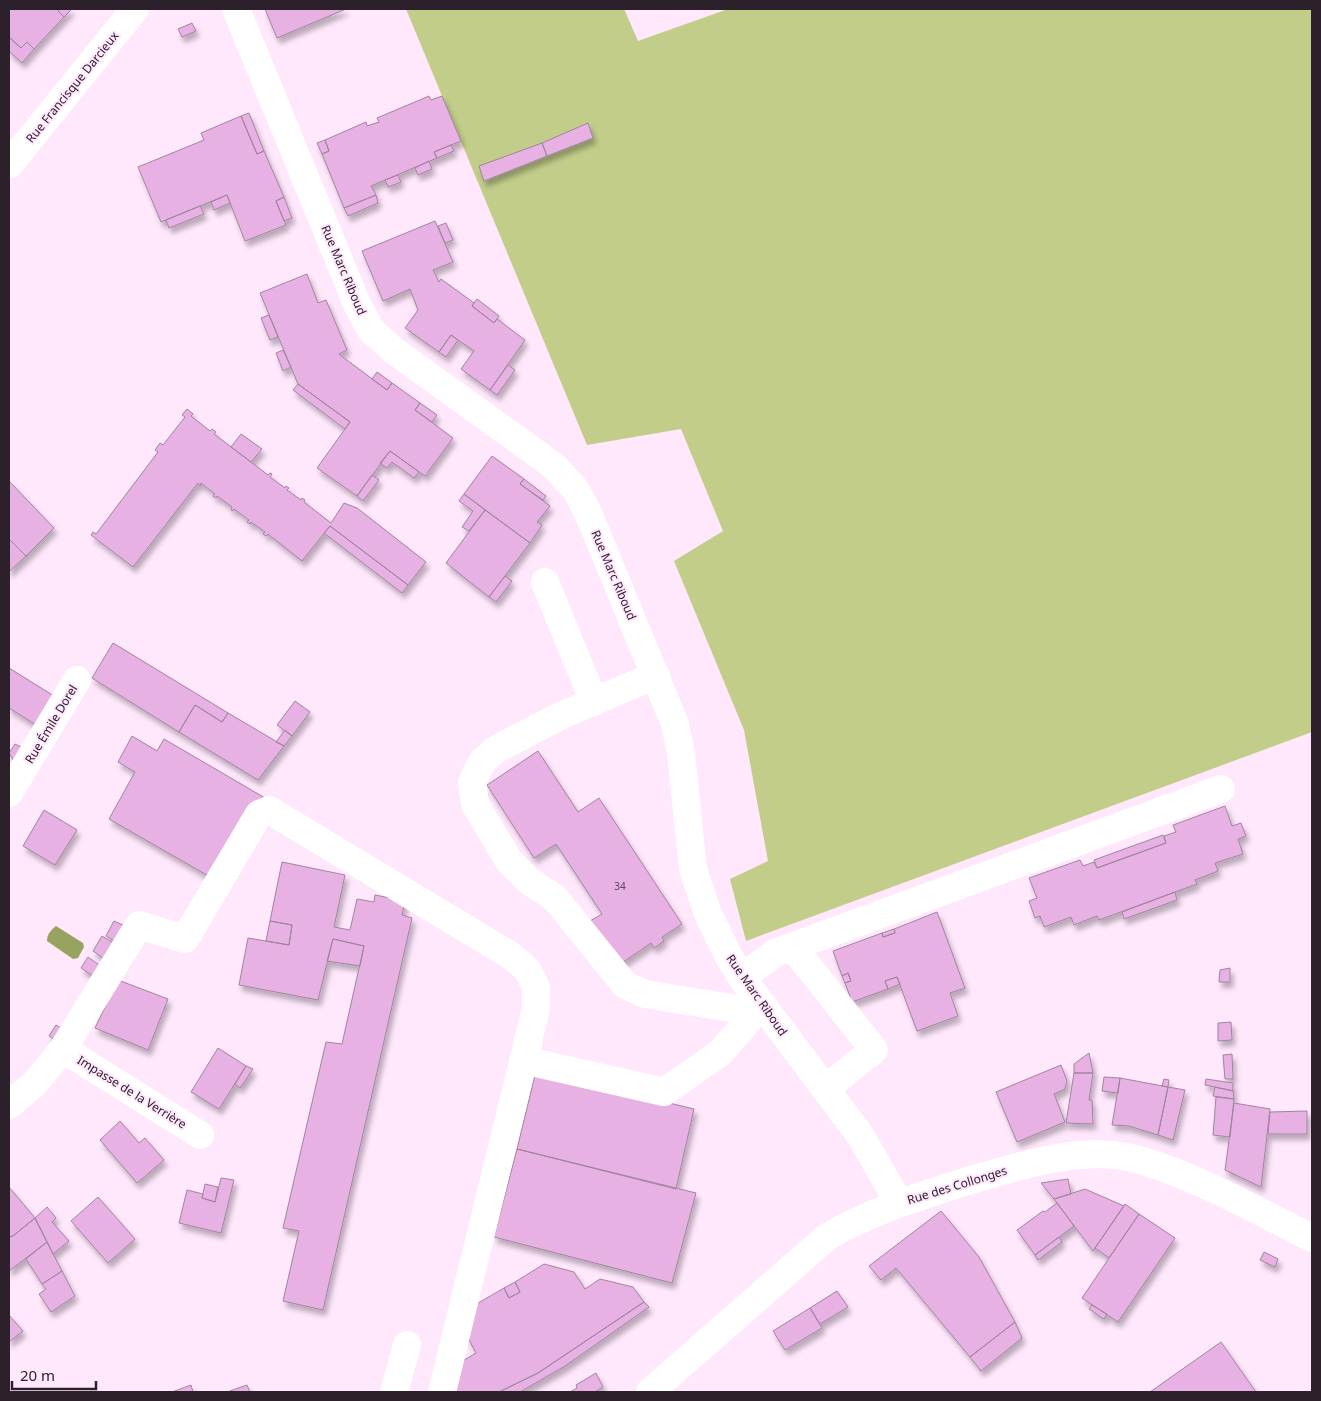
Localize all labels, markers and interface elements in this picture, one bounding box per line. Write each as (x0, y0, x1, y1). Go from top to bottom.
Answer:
street label: Rue Francisque Darcieux (22, 27, 123, 146)
street label: Rue Marc Riboud (317, 223, 371, 317)
street label: Rue Marc Riboud (587, 528, 641, 622)
street label: Rue Émile Dorel (21, 681, 81, 767)
house number: 34 (614, 879, 626, 893)
street label: Rue Marc Riboud (723, 951, 791, 1039)
street label: Impasse de la Verrière (74, 1051, 190, 1133)
street label: Rue des Collonges (905, 1162, 1009, 1208)
scale bar (12, 1358, 96, 1390)
text: 20 m (20, 1365, 55, 1385)

